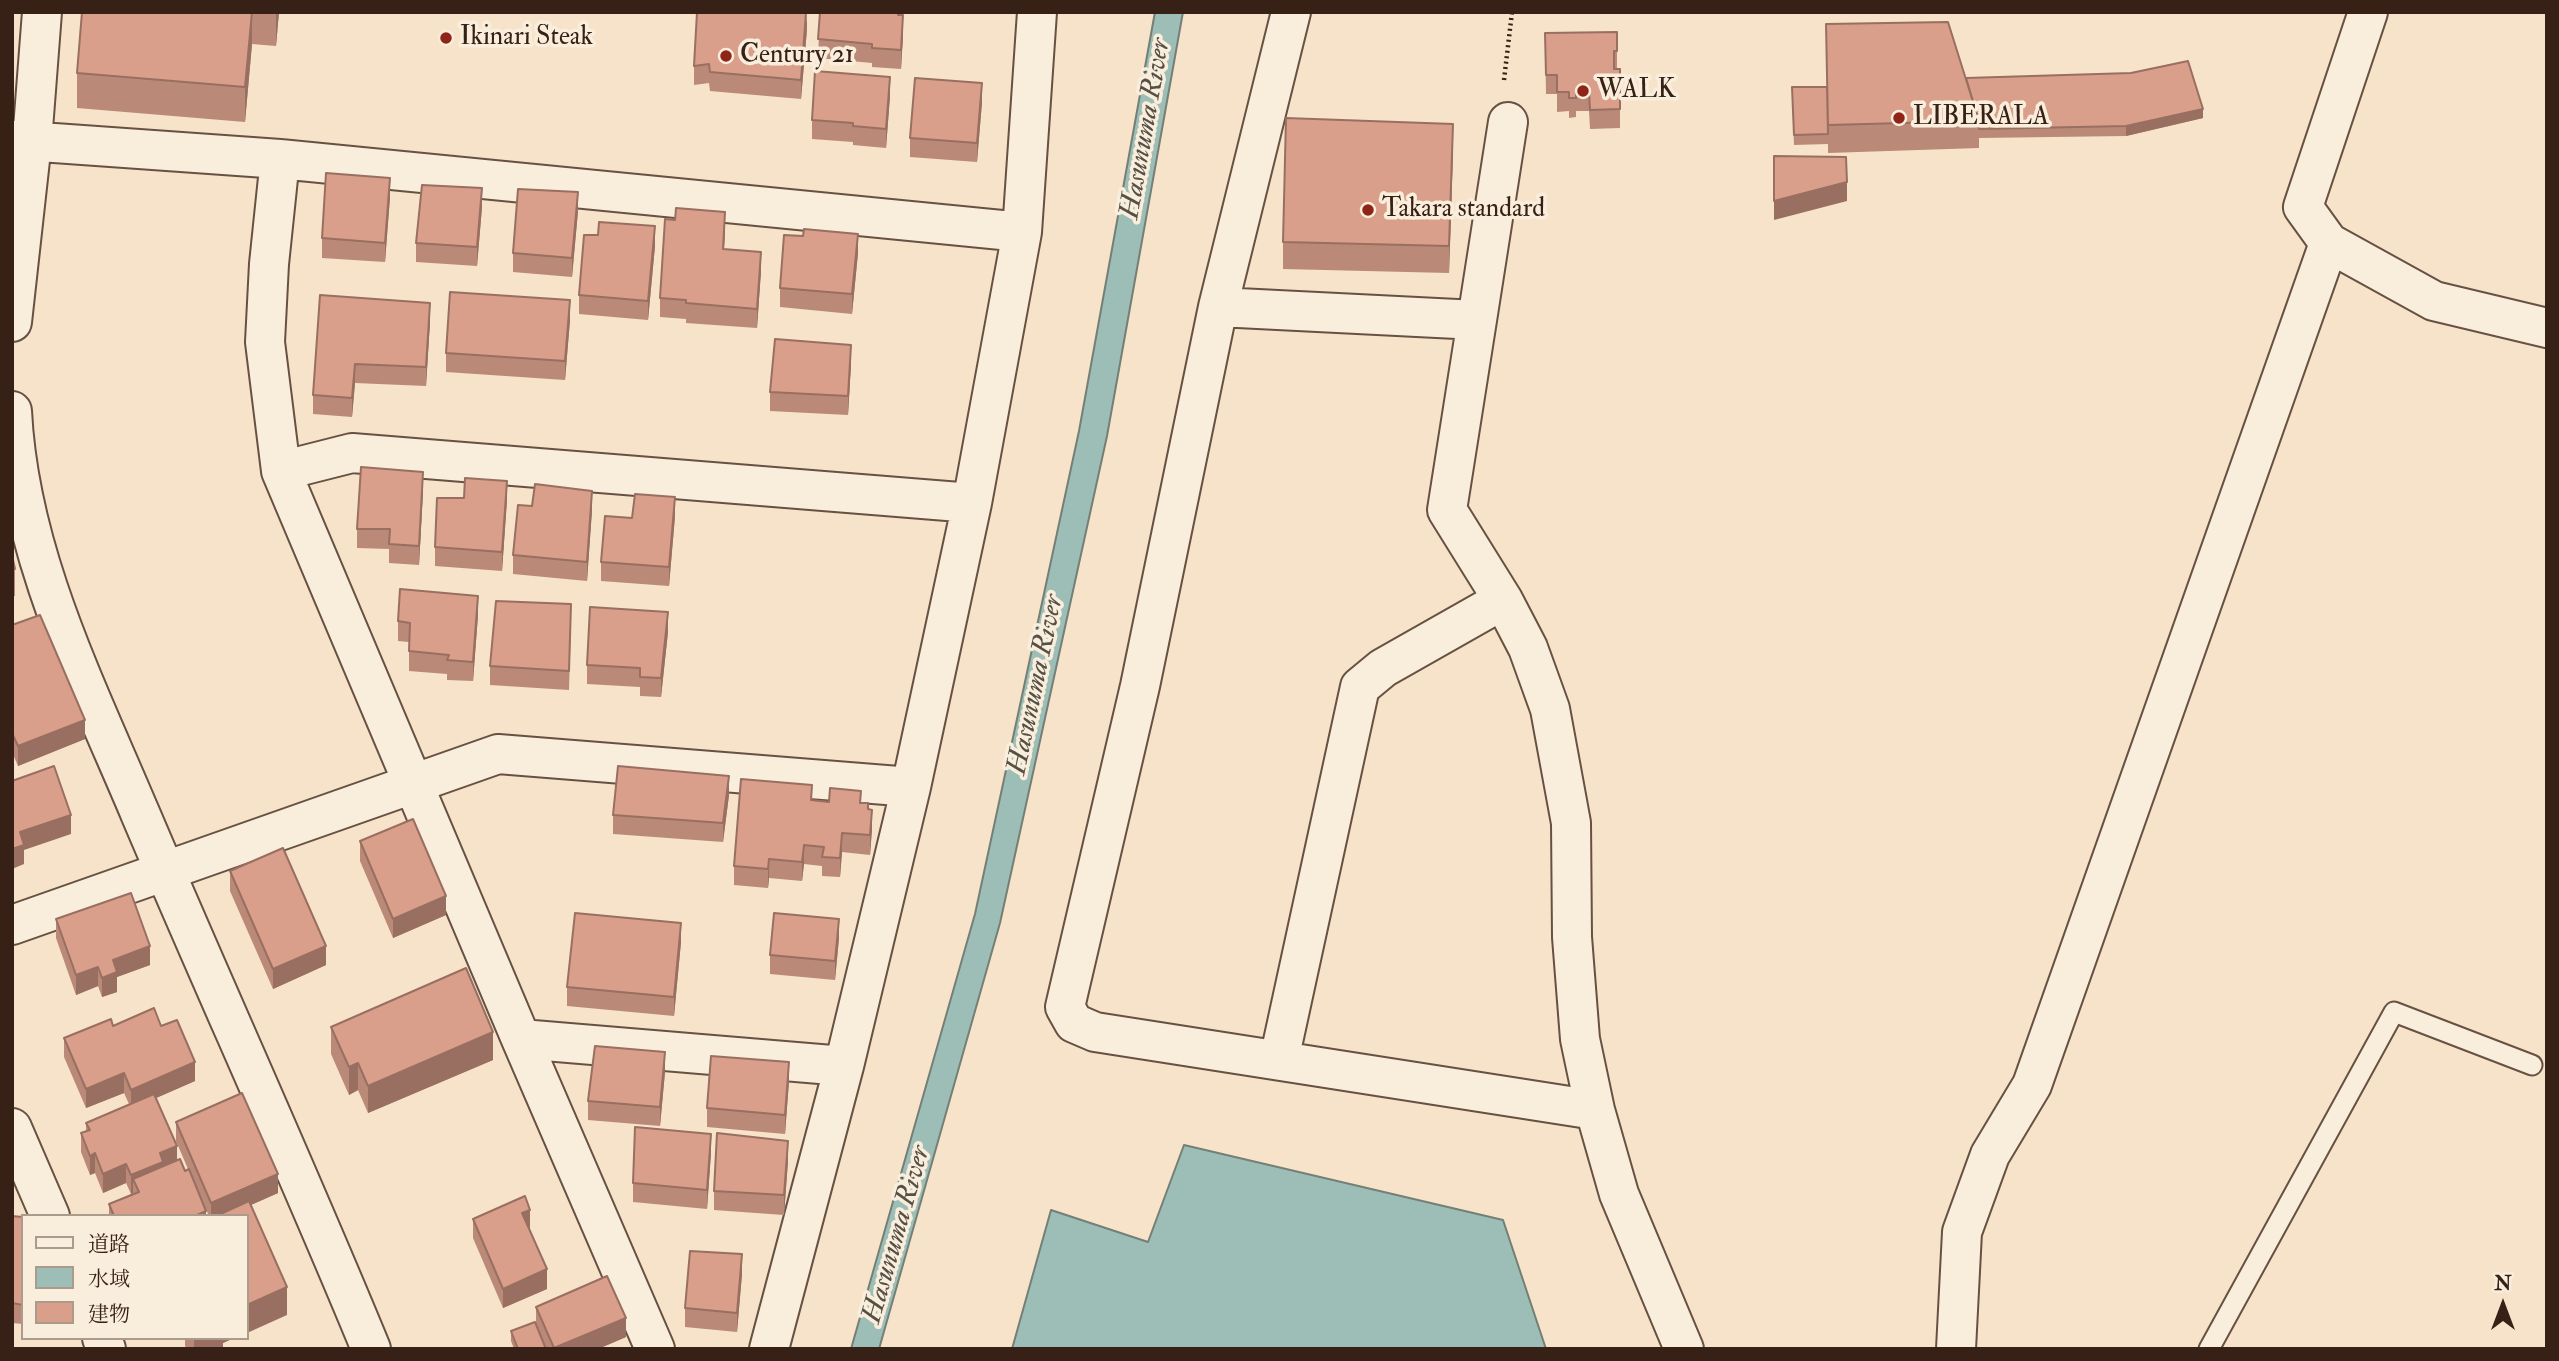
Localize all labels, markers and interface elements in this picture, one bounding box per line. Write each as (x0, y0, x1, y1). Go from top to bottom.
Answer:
place label: Ikinari Steak (460, 22, 593, 54)
marker: Ikinari Steak (438, 30, 454, 46)
water label: Hasunuma River (1115, 36, 1179, 222)
place label: Century 21 (740, 40, 854, 72)
marker: Century 21 (718, 48, 734, 64)
place label: WALK (1597, 75, 1676, 107)
marker: WALK (1575, 83, 1591, 99)
place label: LIBERALA (1913, 102, 2049, 134)
marker: LIBERALA (1891, 110, 1907, 126)
place label: Takara standard (1382, 194, 1545, 226)
marker: Takara standard (1360, 202, 1376, 218)
water label: Hasunuma River (1002, 592, 1072, 778)
water label: Hasunuma River (857, 1143, 939, 1327)
legend (21, 1214, 248, 1340)
text: 道路 (88, 1231, 130, 1258)
text: 水域 (88, 1266, 130, 1293)
north arrow (2468, 1270, 2538, 1340)
text: N (2494, 1272, 2512, 1296)
text: 建物 (88, 1301, 130, 1328)

